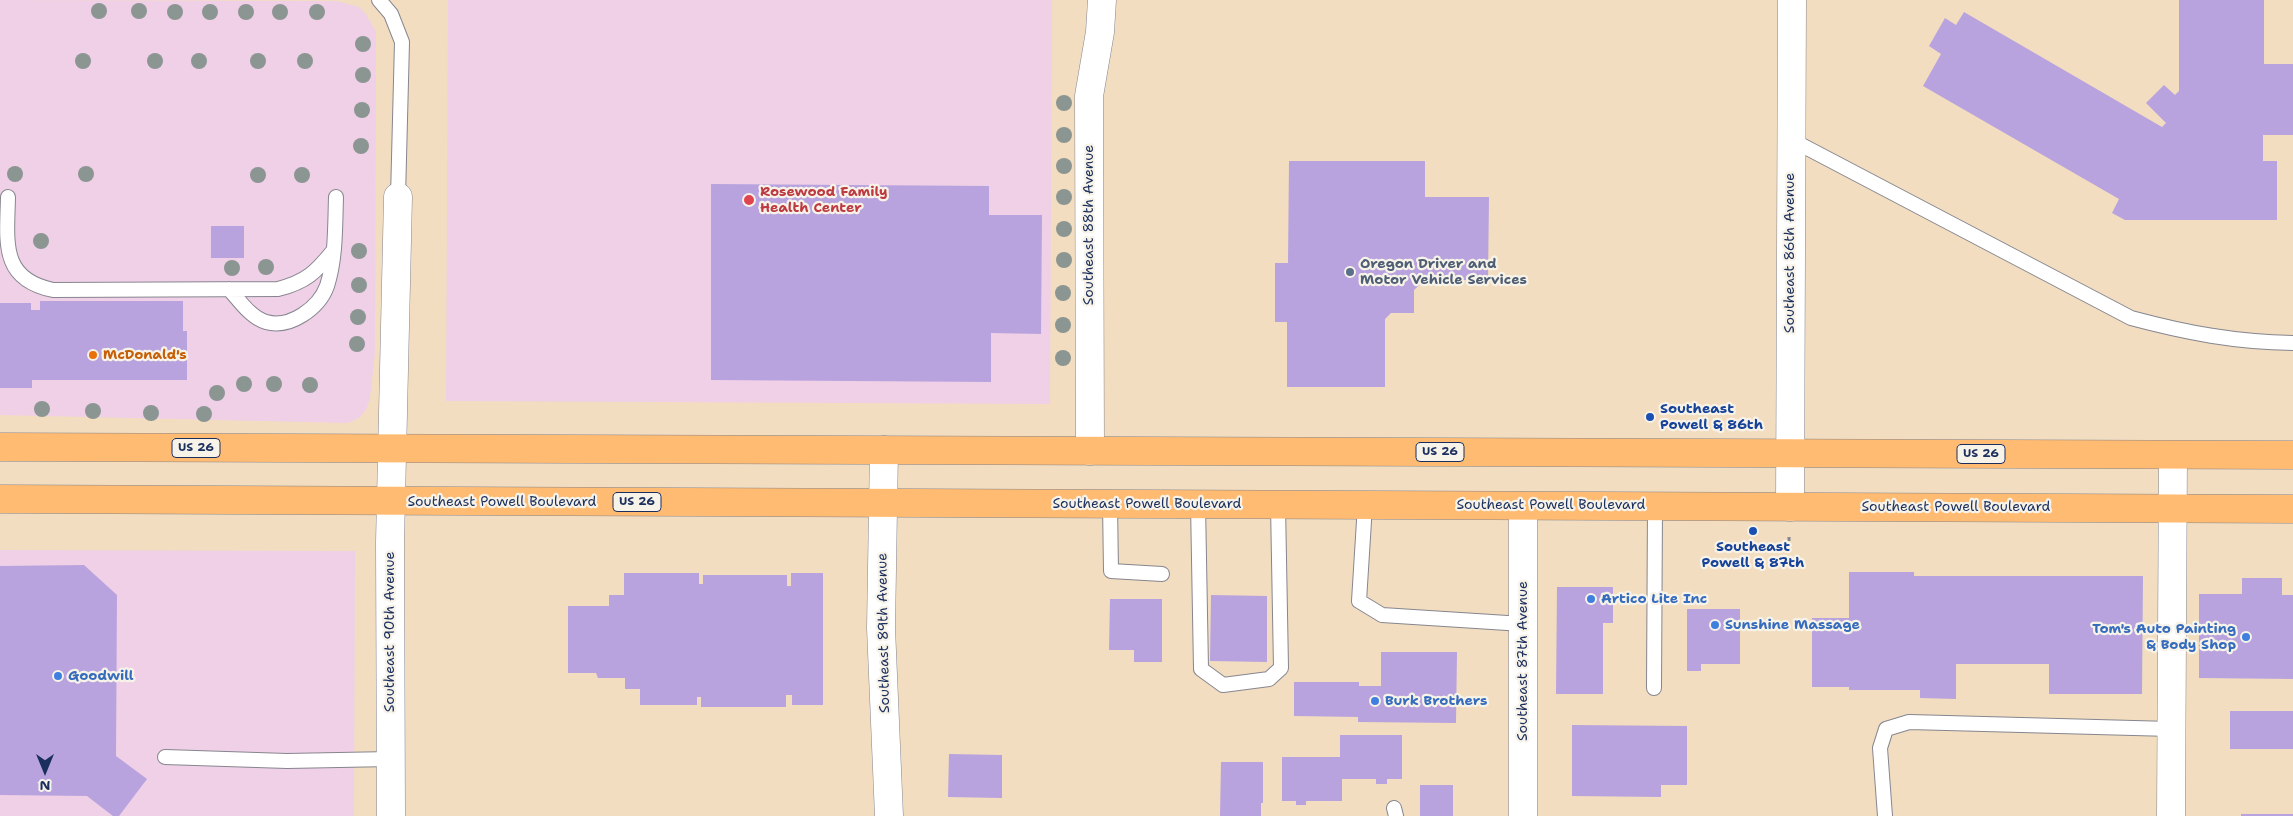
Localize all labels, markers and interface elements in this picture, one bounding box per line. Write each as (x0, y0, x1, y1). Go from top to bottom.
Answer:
street label: Southeast 88th Avenue (1081, 145, 1097, 305)
street label: Southeast 86th Avenue (1782, 173, 1798, 333)
place label: Rosewood Family Health Center (760, 184, 887, 216)
marker: Rosewood Family Health Center (742, 193, 756, 207)
place label: Oregon Driver and Motor Vehicle Services (1360, 256, 1527, 288)
marker: Oregon Driver and Motor Vehicle Services (1344, 266, 1356, 278)
place label: McDonald's (103, 347, 187, 363)
marker: McDonald's (87, 349, 99, 361)
place label: Southeast Powell & 86th (1660, 401, 1763, 434)
marker: Southeast Powell & 86th (1644, 411, 1656, 423)
road number: US 26 (172, 438, 220, 458)
road number: US 26 (1416, 442, 1464, 462)
road number: US 26 (1957, 444, 2005, 464)
road number: US 26 (613, 492, 661, 512)
street label: Southeast Powell Boulevard (408, 494, 596, 510)
street label: Southeast Powell Boulevard (1053, 496, 1241, 512)
street label: Southeast Powell Boulevard (1457, 497, 1645, 513)
street label: Southeast Powell Boulevard (1862, 499, 2050, 515)
marker: Southeast Powell & 87th (1747, 525, 1759, 537)
place label: Southeast Powell & 87th (1702, 539, 1804, 572)
street label: Southeast 90th Avenue (382, 552, 398, 712)
street label: Southeast 89th Avenue (874, 553, 894, 713)
street label: Southeast 87th Avenue (1515, 581, 1531, 741)
place label: Artico Lite Inc (1601, 591, 1707, 607)
marker: Artico Lite Inc (1585, 593, 1597, 605)
place label: Sunshine Massage (1725, 617, 1860, 633)
marker: Sunshine Massage (1709, 619, 1721, 631)
place label: Tom's Auto Painting & Body Shop (2092, 621, 2236, 654)
marker: Tom's Auto Painting & Body Shop (2240, 631, 2252, 643)
place label: Goodwill (68, 668, 134, 684)
marker: Goodwill (52, 670, 64, 682)
place label: Burk Brothers (1385, 693, 1487, 709)
marker: Burk Brothers (1369, 695, 1381, 707)
north arrow (20, 746, 70, 796)
text: N (39, 777, 51, 795)

